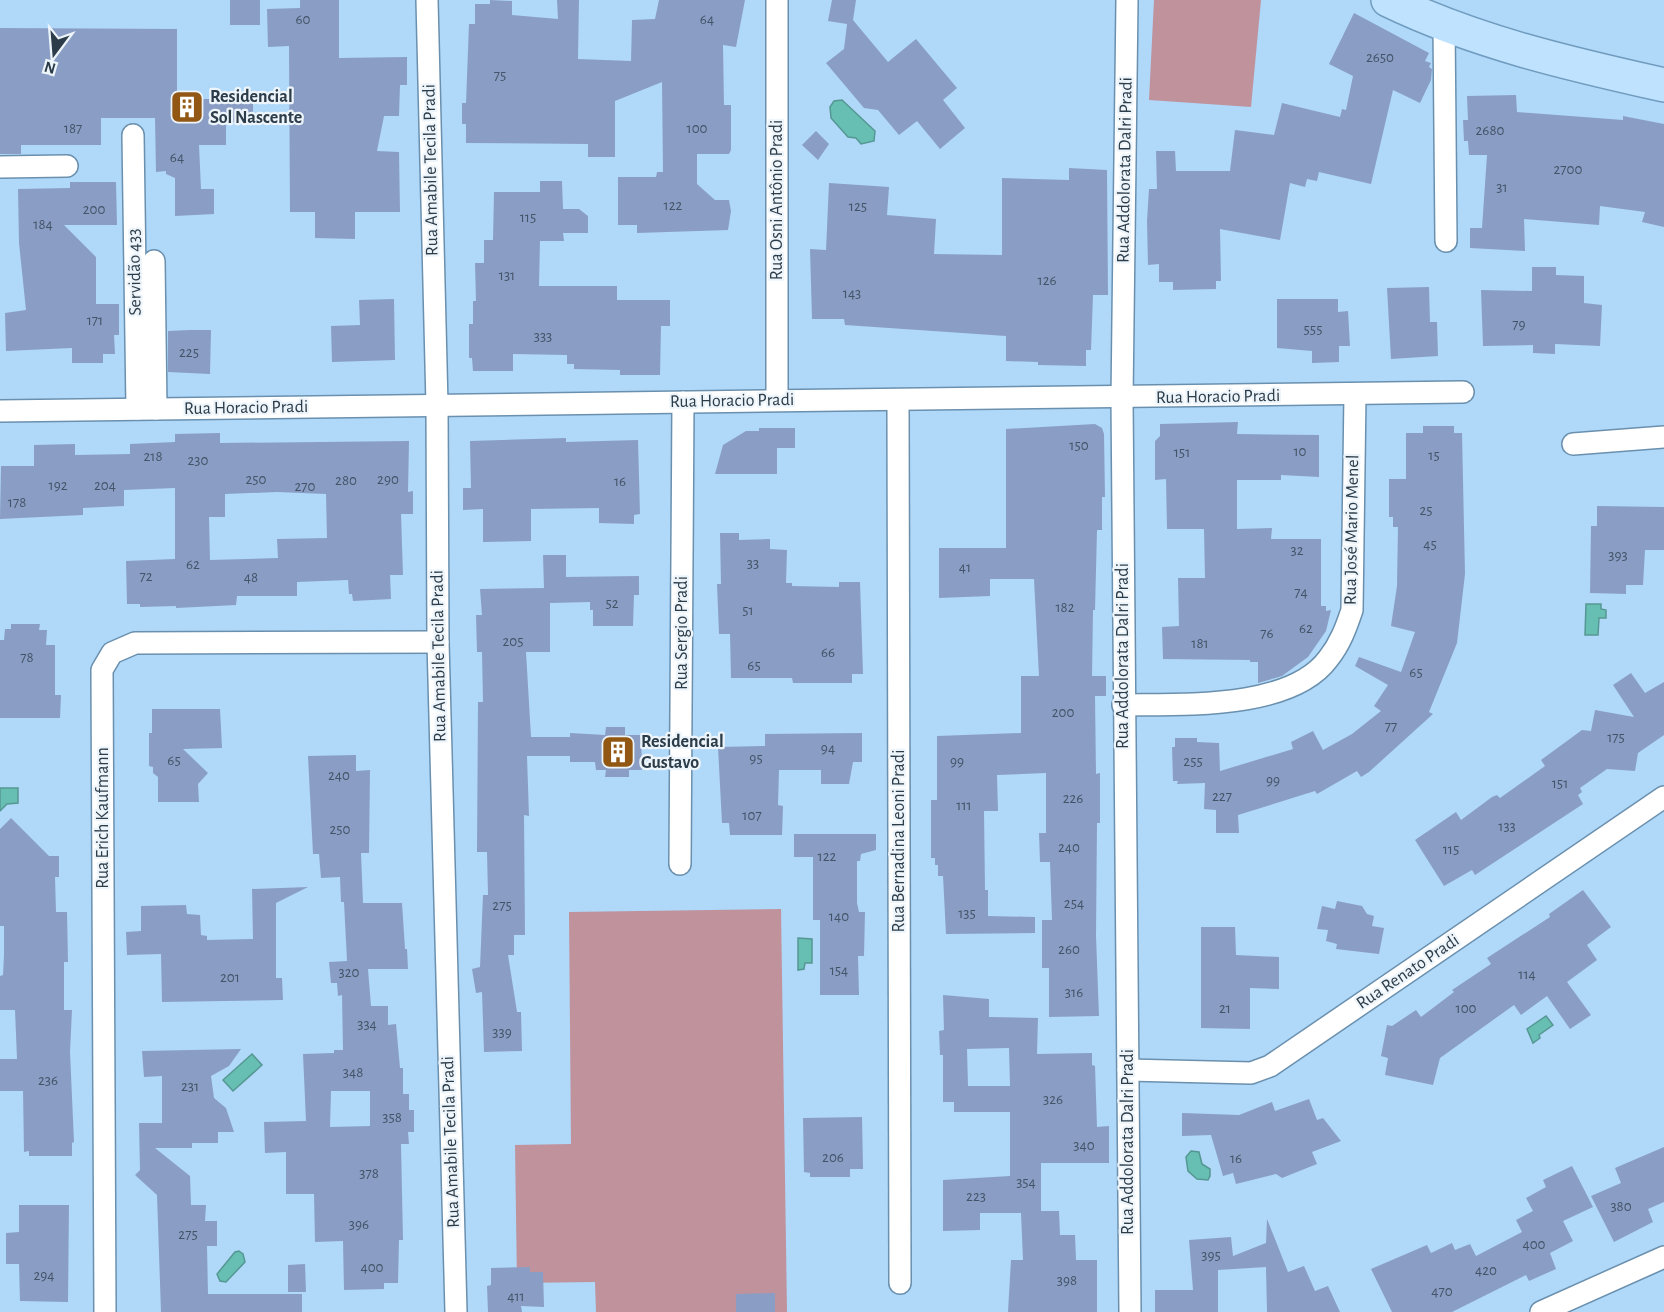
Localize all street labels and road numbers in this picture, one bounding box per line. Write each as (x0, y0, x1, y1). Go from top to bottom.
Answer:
street label: Rua Addolorata Dalri Pradi (1114, 77, 1136, 263)
street label: Rua Amabile Tecila Pradi (421, 84, 441, 256)
street label: Rua Osni Antônio Pradi (768, 120, 786, 280)
street label: Servidão 433 (125, 228, 145, 316)
street label: Rua Horacio Pradi (1156, 387, 1280, 407)
street label: Rua Horacio Pradi (670, 391, 794, 411)
street label: Rua Horacio Pradi (184, 398, 308, 418)
street label: Rua José Mario Menel (1342, 455, 1362, 605)
street label: Rua Addolorata Dalri Pradi (1114, 563, 1132, 749)
street label: Rua Amabile Tecila Pradi (429, 570, 449, 742)
street label: Rua Sergio Pradi (673, 576, 691, 690)
street label: Rua Erich Kaufmann (94, 747, 112, 889)
street label: Rua Bernadina Leoni Pradi (890, 749, 908, 933)
street label: Rua Renato Pradi (1353, 931, 1463, 1013)
street label: Rua Addolorata Dalri Pradi (1119, 1049, 1137, 1235)
street label: Rua Amabile Tecila Pradi (439, 1056, 463, 1228)

